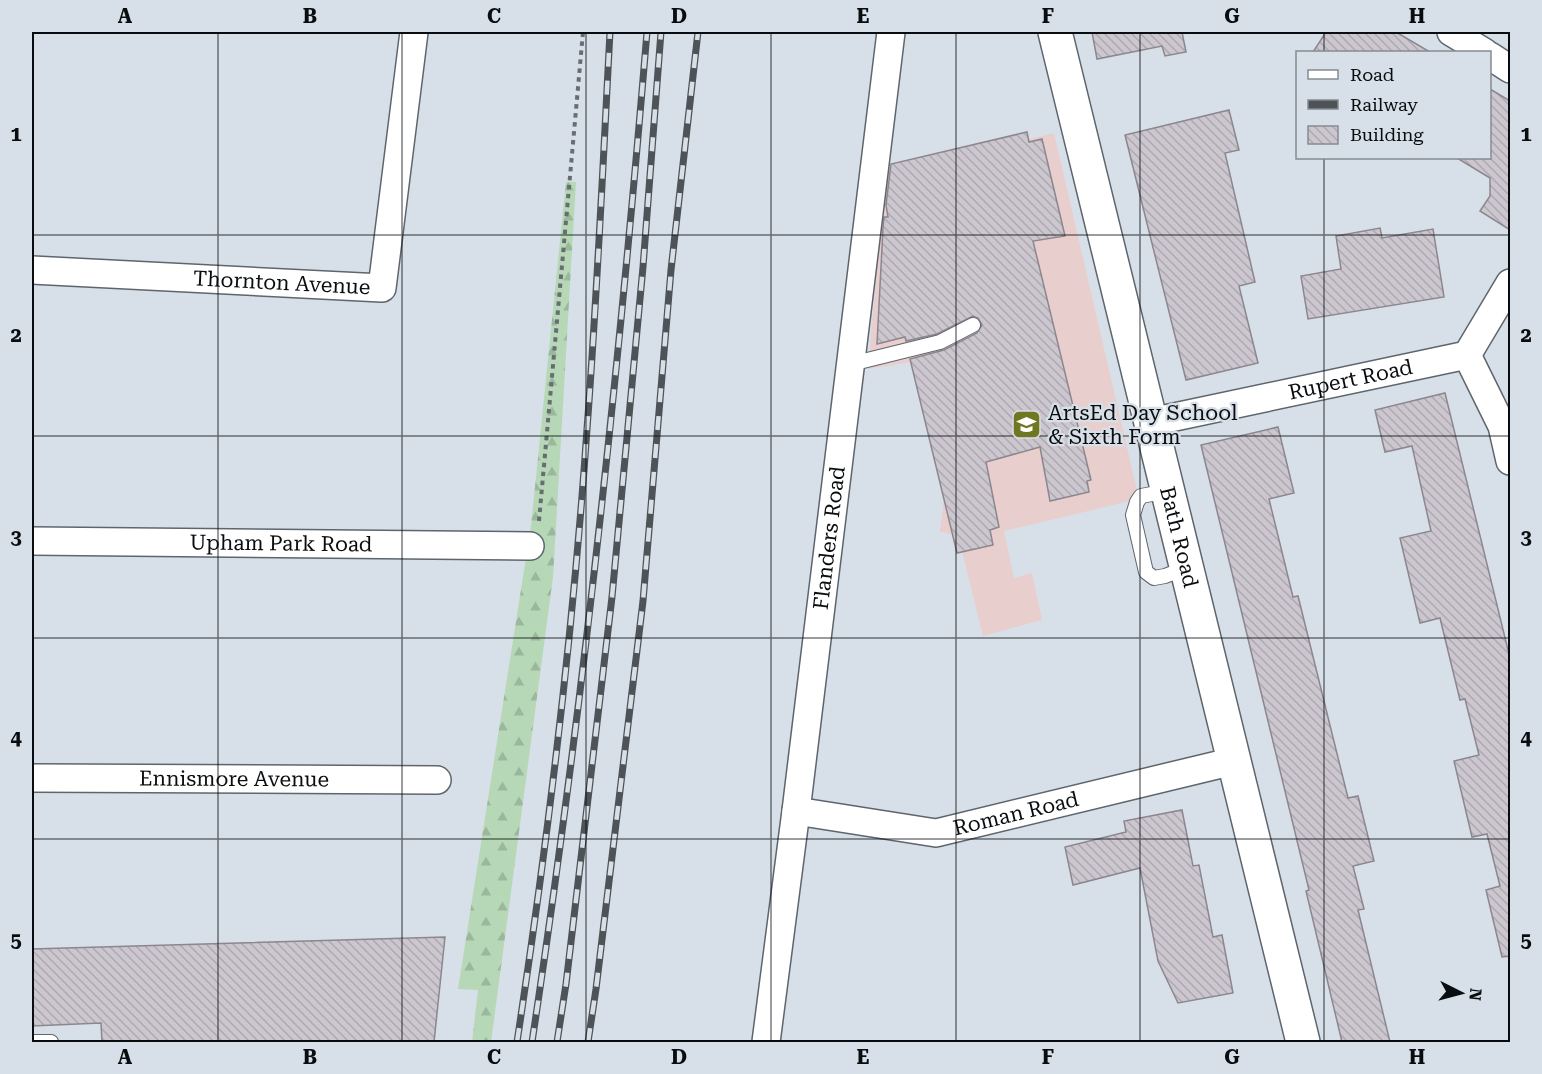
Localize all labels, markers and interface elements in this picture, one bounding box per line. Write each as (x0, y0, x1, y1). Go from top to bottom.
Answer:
text: A (118, 4, 133, 28)
text: B (303, 4, 317, 28)
text: C (487, 4, 501, 28)
text: D (671, 4, 687, 28)
text: E (857, 4, 870, 28)
text: F (1042, 4, 1054, 28)
text: G (1224, 4, 1240, 28)
text: H (1409, 4, 1425, 28)
legend (1296, 51, 1491, 159)
text: Road (1350, 64, 1395, 85)
text: Railway (1350, 94, 1418, 115)
text: 1 (10, 122, 22, 146)
text: 1 (1520, 122, 1532, 146)
text: Building (1350, 124, 1424, 145)
street label: Thornton Avenue (192, 266, 371, 299)
text: 2 (10, 323, 22, 347)
text: 2 (1520, 323, 1532, 347)
street label: Rupert Road (1286, 355, 1415, 405)
place label: ArtsEd Day School & Sixth Form (1048, 401, 1238, 449)
school or university icon: ArtsEd Day School & Sixth Form (1011, 409, 1043, 441)
street label: Flanders Road (809, 464, 850, 611)
street label: Bath Road (1155, 484, 1203, 591)
text: 3 (10, 525, 22, 549)
text: 3 (1520, 525, 1532, 549)
street label: Upham Park Road (189, 531, 373, 556)
text: 4 (10, 726, 22, 750)
text: 4 (1520, 726, 1532, 750)
street label: Ennismore Avenue (139, 767, 329, 791)
street label: Roman Road (951, 787, 1082, 840)
text: 5 (10, 928, 22, 952)
text: 5 (1520, 928, 1532, 952)
north arrow (1431, 963, 1491, 1023)
text: N (1465, 987, 1486, 1002)
text: A (118, 1045, 133, 1069)
text: B (303, 1045, 317, 1069)
text: C (487, 1045, 501, 1069)
text: D (671, 1045, 687, 1069)
text: E (857, 1045, 870, 1069)
text: F (1042, 1045, 1054, 1069)
text: G (1224, 1045, 1240, 1069)
text: H (1409, 1045, 1425, 1069)

